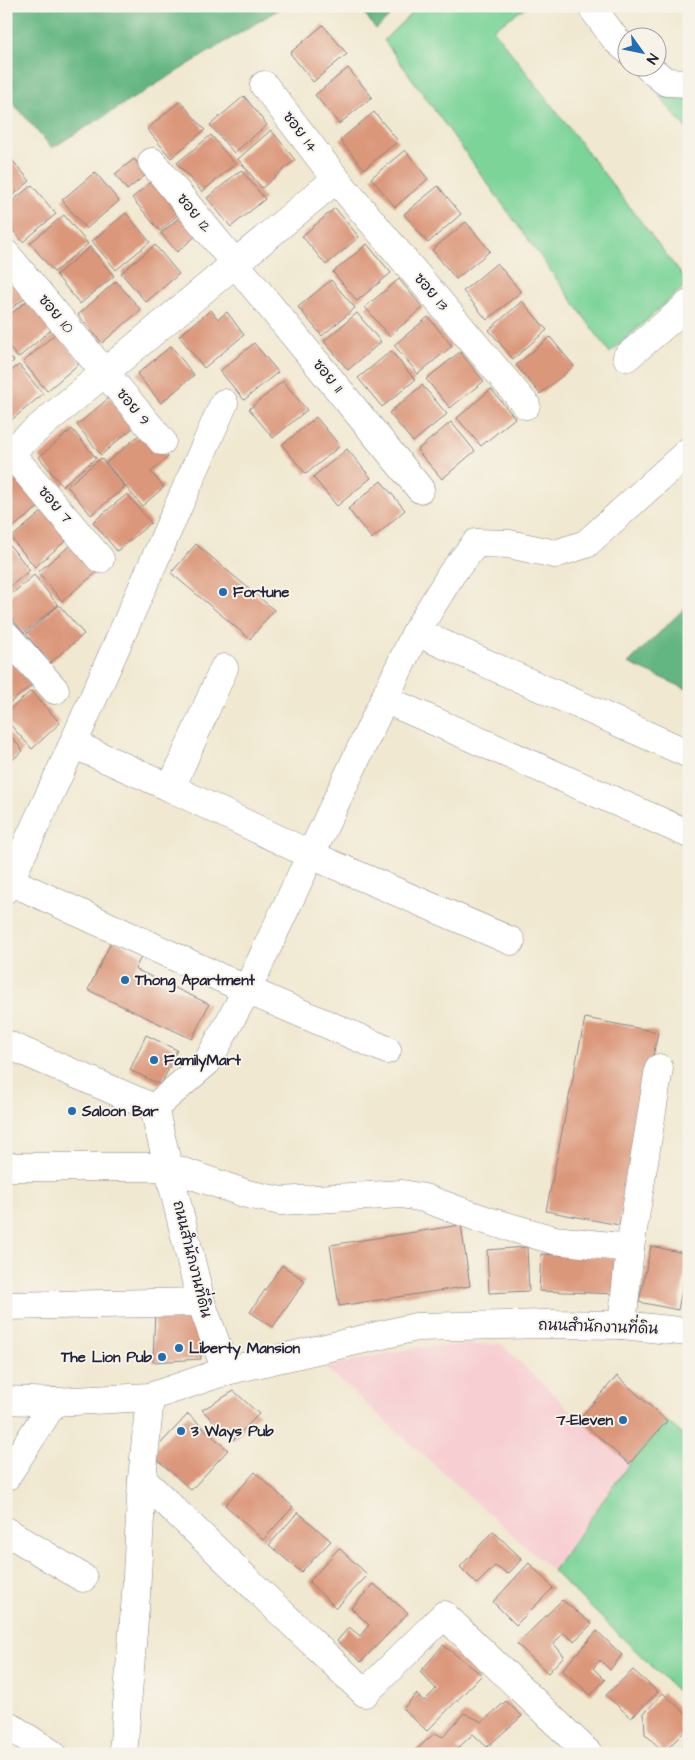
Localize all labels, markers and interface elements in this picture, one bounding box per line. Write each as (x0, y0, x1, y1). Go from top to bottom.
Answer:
north arrow (618, 28, 668, 78)
text: N (641, 49, 663, 68)
street label: ซอย 14 (278, 107, 322, 157)
street label: ซอย 12 (172, 189, 216, 237)
street label: ซอย 13 (409, 269, 453, 316)
street label: ซอย 10 (33, 290, 79, 339)
street label: ซอย 11 (308, 355, 348, 397)
street label: ซอย 9 (111, 384, 155, 430)
street label: ซอย 7 (33, 482, 77, 528)
place label: Fortune (233, 582, 289, 603)
marker: Fortune (217, 586, 229, 598)
place label: Thong Apartment (134, 970, 256, 993)
marker: Thong Apartment (119, 974, 131, 986)
place label: FamilyMart (164, 1050, 242, 1072)
marker: FamilyMart (148, 1054, 160, 1066)
place label: Saloon Bar (81, 1101, 159, 1122)
marker: Saloon Bar (66, 1105, 78, 1117)
street label: ถนนสำนักงานที่ดิน (167, 1197, 221, 1320)
street label: ถนนสำนักงานที่ดิน (538, 1310, 659, 1340)
place label: Liberty Mansion (189, 1338, 301, 1360)
marker: Liberty Mansion (173, 1342, 185, 1354)
place label: The Lion Pub (60, 1347, 153, 1368)
marker: The Lion Pub (156, 1351, 168, 1363)
place label: 7-Eleven (555, 1410, 613, 1431)
marker: 7-Eleven (617, 1414, 629, 1426)
place label: 3 Ways Pub (190, 1421, 274, 1443)
marker: 3 Ways Pub (175, 1425, 187, 1437)

